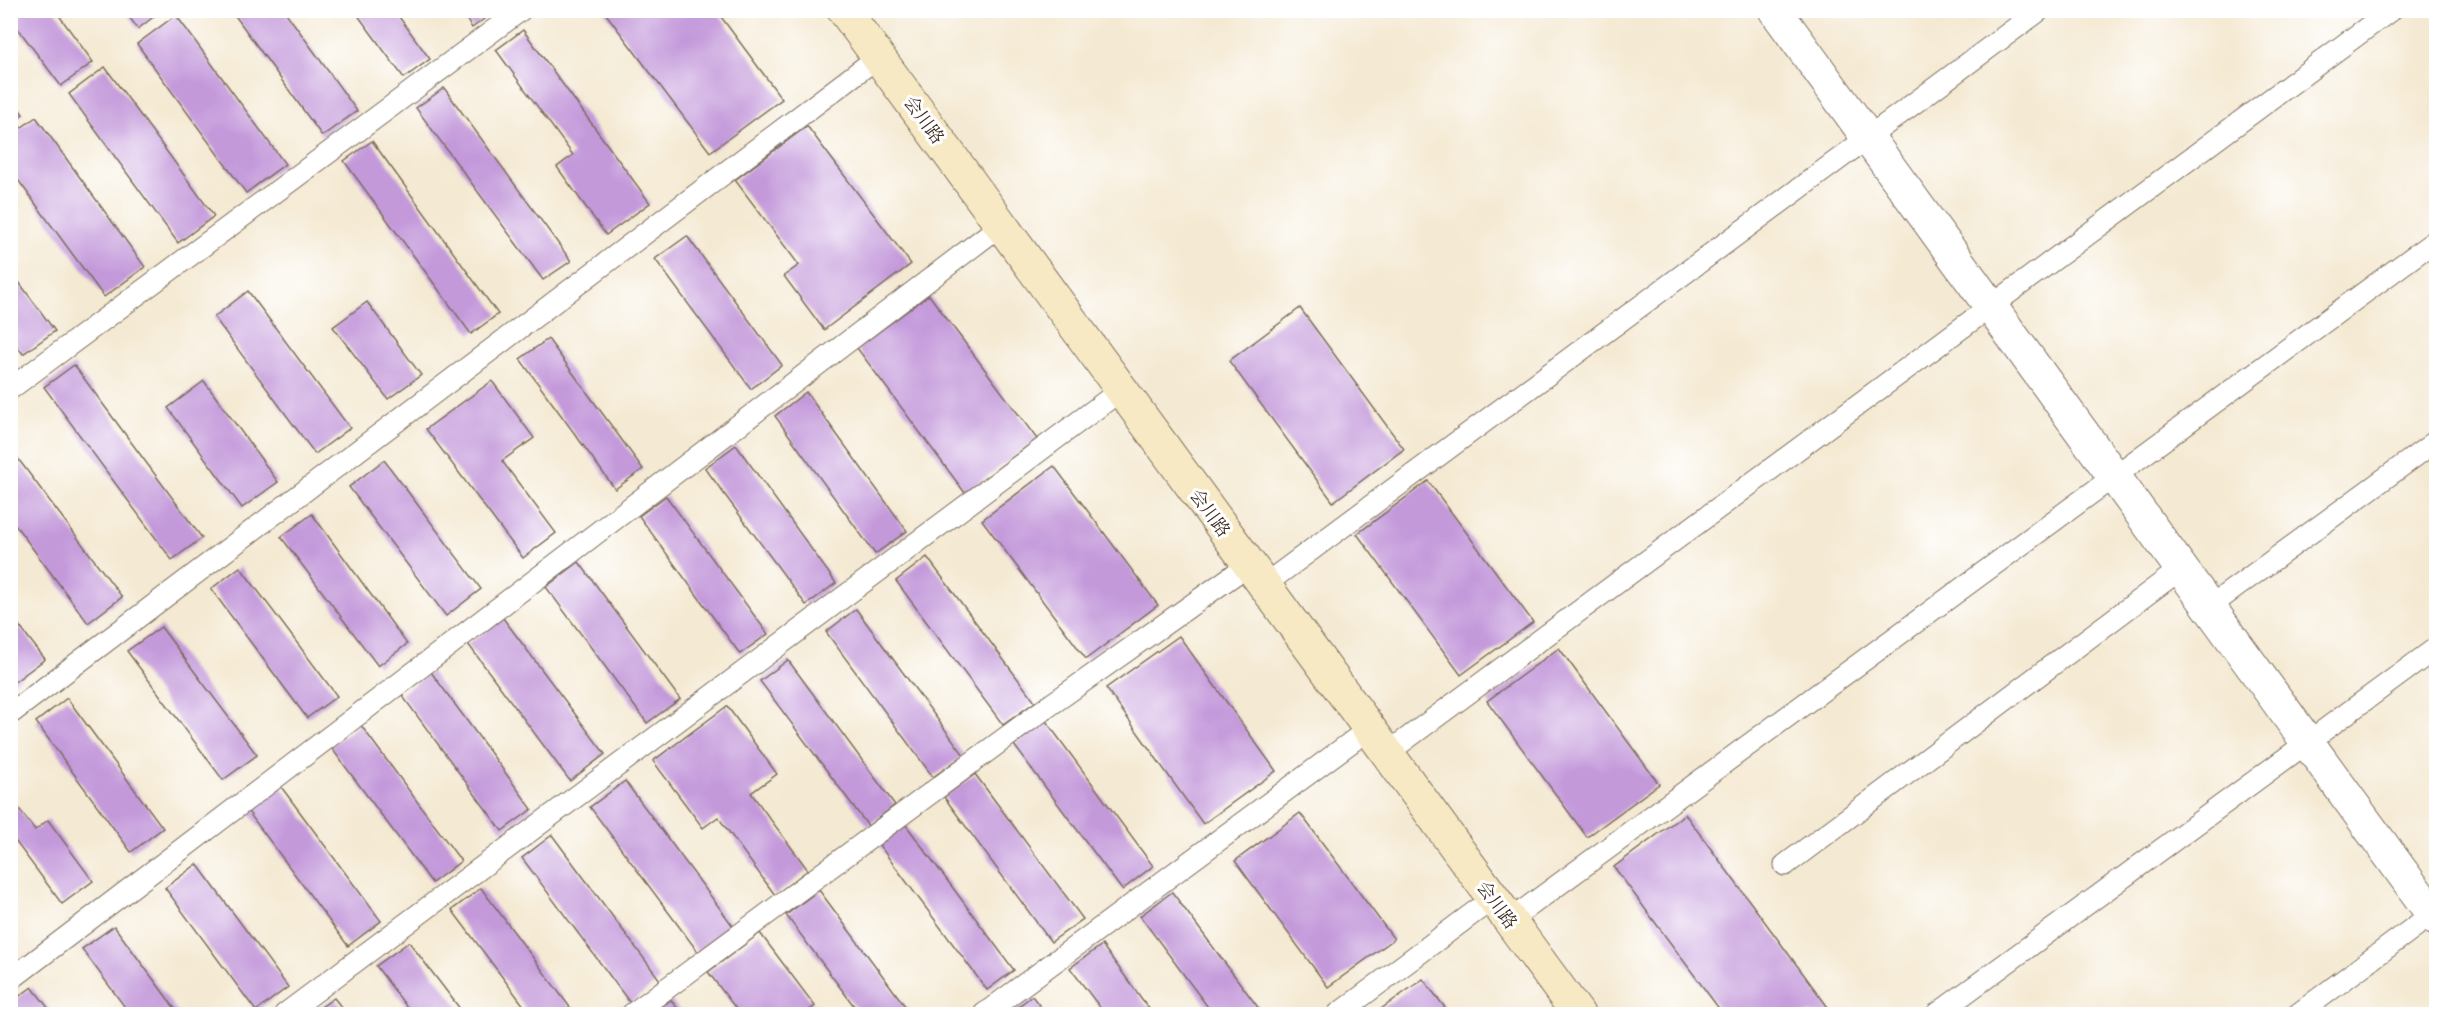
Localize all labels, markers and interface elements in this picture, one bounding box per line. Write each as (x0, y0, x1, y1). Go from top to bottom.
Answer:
street label: 会川路 (899, 92, 949, 148)
street label: 会川路 (1185, 485, 1235, 541)
street label: 会川路 (1472, 877, 1522, 933)

